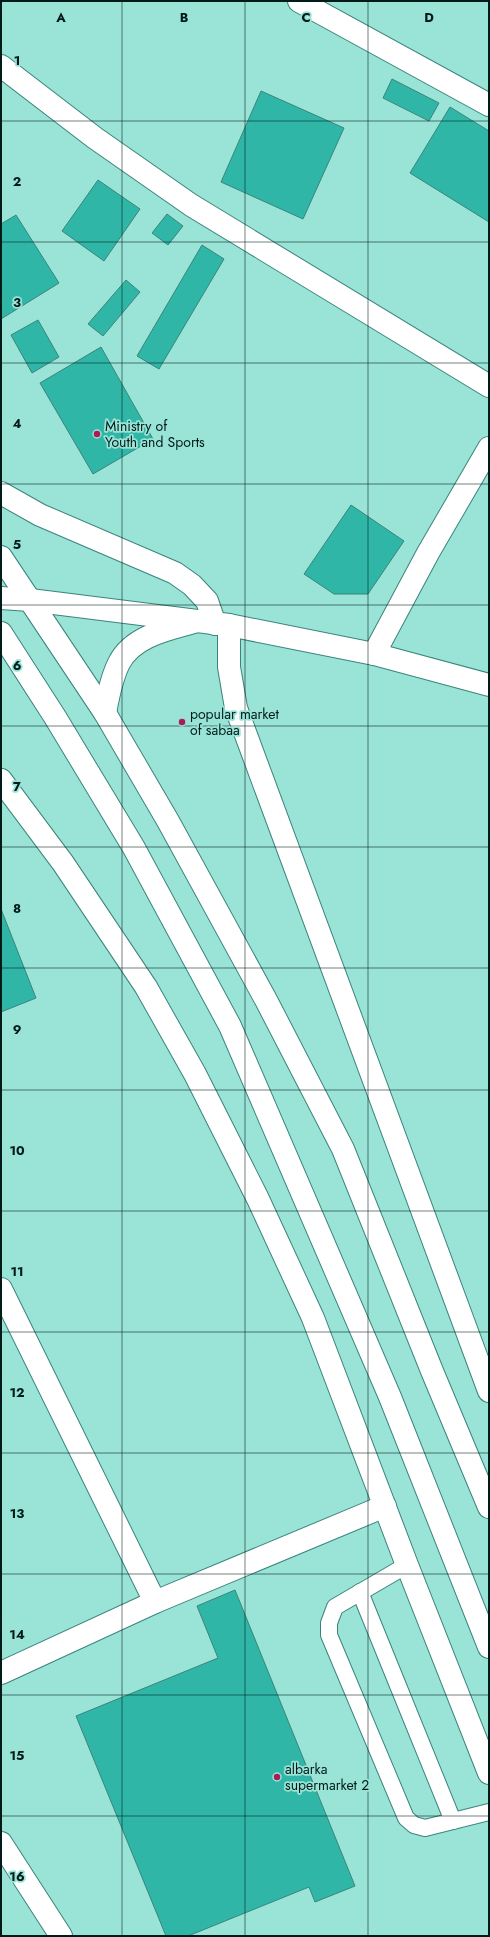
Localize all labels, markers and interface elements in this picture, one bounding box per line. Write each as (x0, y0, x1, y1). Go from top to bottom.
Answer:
text: A (55, 8, 66, 27)
text: B (180, 8, 189, 27)
text: C (301, 8, 311, 27)
text: D (424, 8, 434, 27)
text: 1 (14, 51, 20, 70)
text: 2 (13, 172, 21, 191)
text: 3 (13, 293, 21, 312)
text: 4 (12, 414, 22, 433)
place label: Ministry of Youth and Sports (105, 416, 205, 452)
marker: Ministry of Youth and Sports (92, 429, 102, 439)
text: 5 (13, 535, 21, 554)
text: 6 (13, 656, 22, 675)
place label: popular market of sabaa (190, 704, 280, 740)
marker: popular market of sabaa (177, 717, 187, 727)
text: 7 (13, 777, 21, 796)
text: 8 (13, 899, 21, 918)
text: 9 (13, 1020, 22, 1039)
text: 10 (9, 1141, 25, 1160)
text: 11 (10, 1262, 24, 1281)
text: 12 (9, 1383, 25, 1402)
text: 13 (10, 1504, 24, 1523)
text: 14 (9, 1625, 25, 1644)
text: 15 (9, 1746, 25, 1765)
place label: albarka supermarket 2 (285, 1759, 369, 1795)
marker: albarka supermarket 2 (272, 1772, 282, 1782)
text: 16 (9, 1867, 25, 1886)

